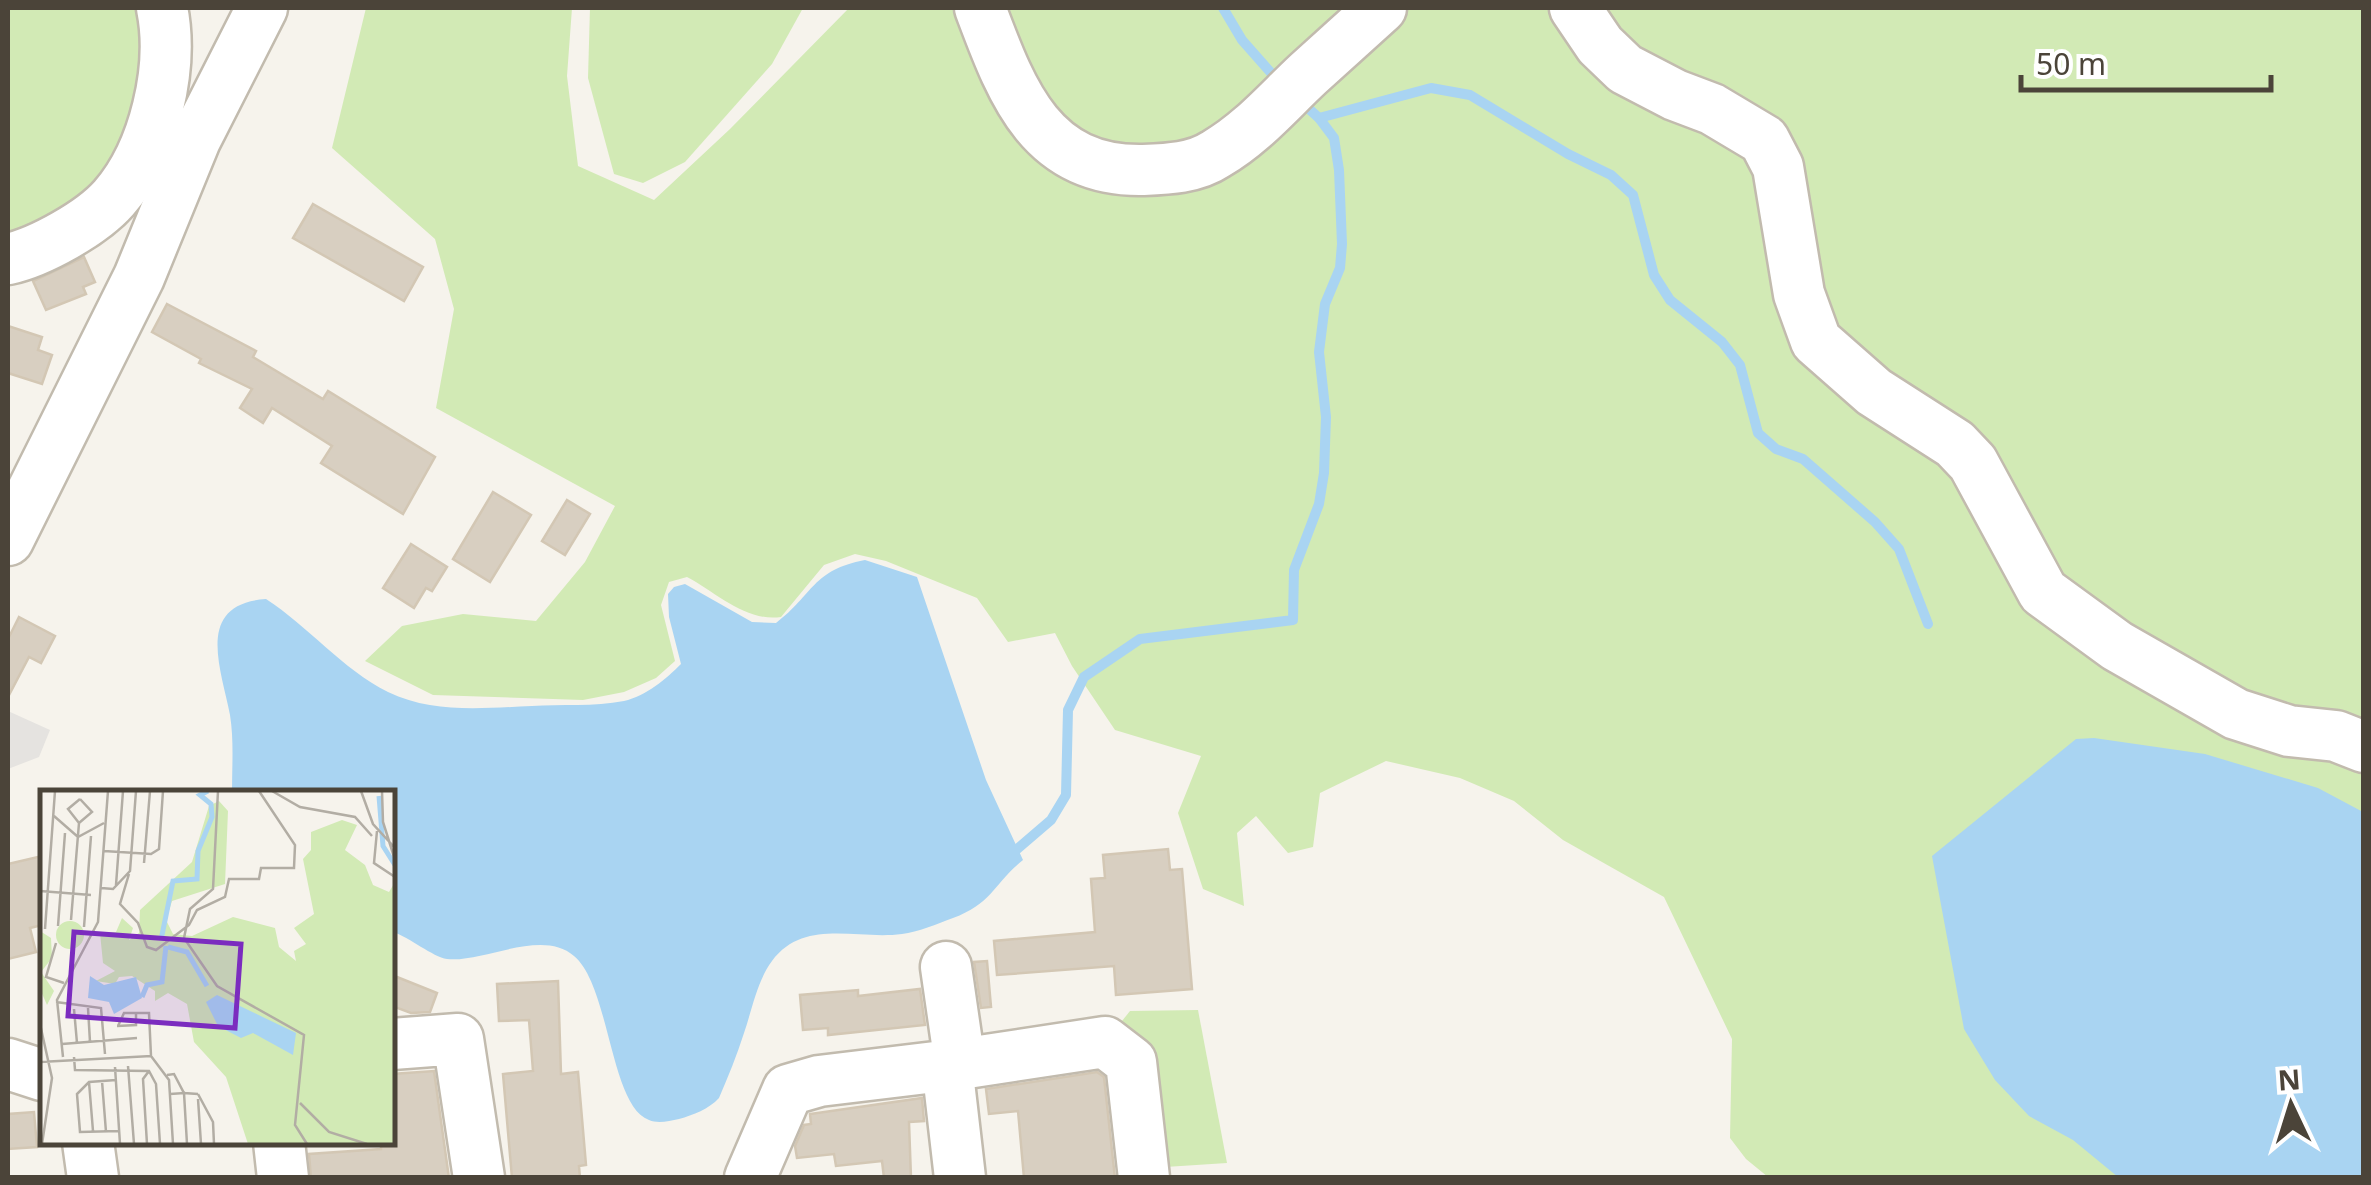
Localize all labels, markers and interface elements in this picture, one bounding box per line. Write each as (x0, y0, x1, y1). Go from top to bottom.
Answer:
scale bar (2021, 30, 2271, 92)
text: 50 m (2036, 43, 2106, 84)
inset map (40, 790, 395, 1145)
north arrow (2241, 1055, 2341, 1155)
text: N (2277, 1059, 2302, 1099)

